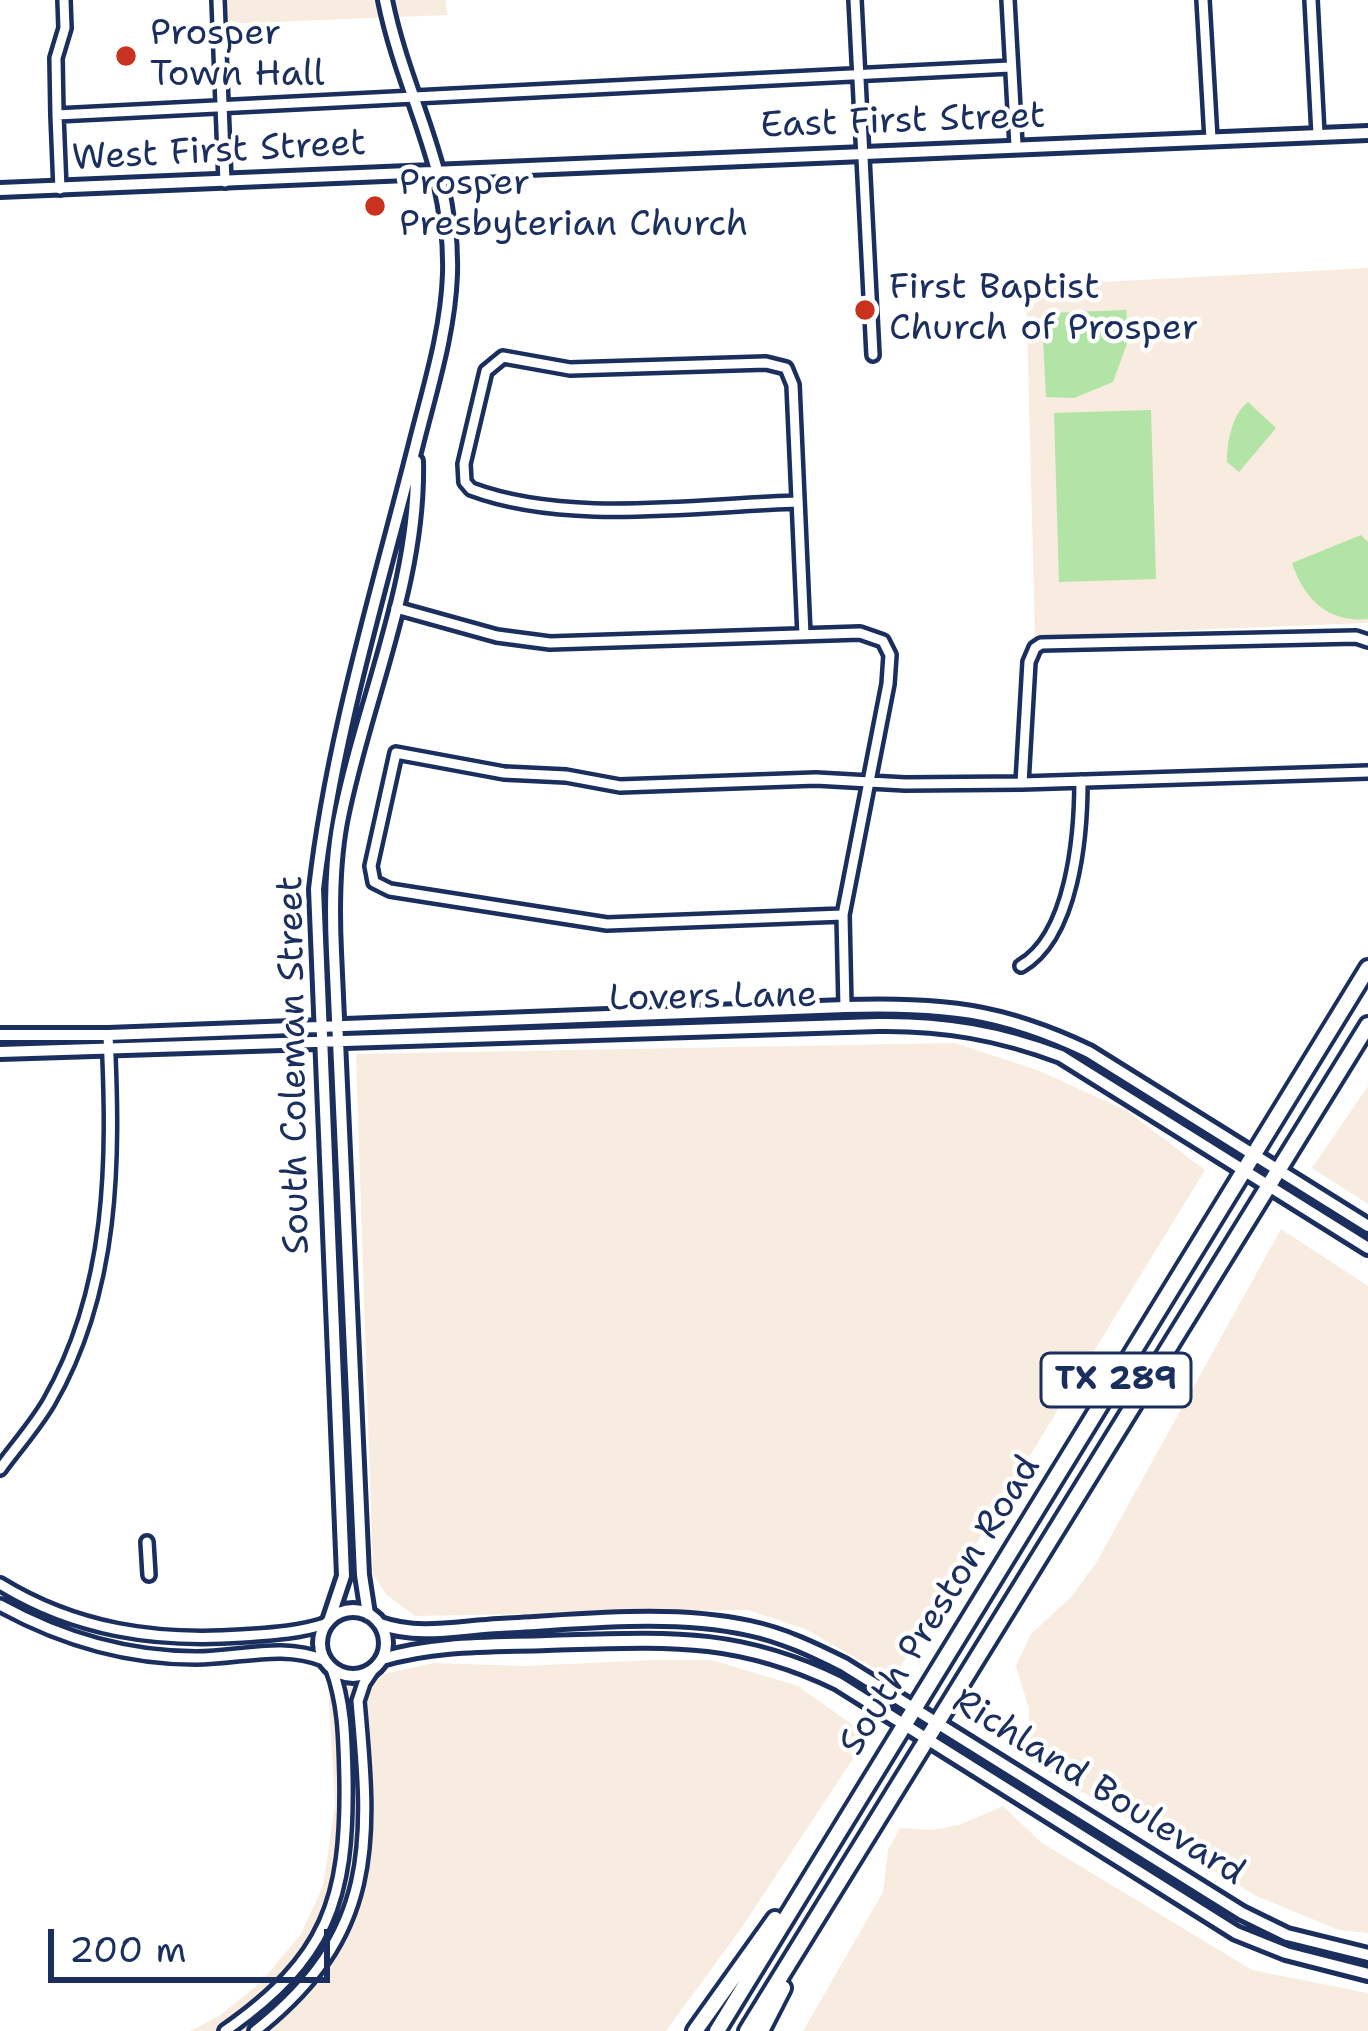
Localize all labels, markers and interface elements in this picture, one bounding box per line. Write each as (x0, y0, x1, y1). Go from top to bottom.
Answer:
place label: Prosper Town Hall (150, 13, 325, 98)
marker: Prosper Town Hall (113, 43, 139, 69)
street label: East First Street (760, 95, 1046, 149)
street label: West First Street (71, 123, 367, 181)
place label: Prosper Presbyterian Church (399, 163, 748, 248)
marker: Prosper Presbyterian Church (362, 193, 388, 219)
place label: First Baptist Church of Prosper (889, 267, 1198, 352)
marker: First Baptist Church of Prosper (852, 297, 878, 323)
street label: South Coleman Street (270, 875, 320, 1255)
street label: Lovers Lane (609, 975, 817, 1021)
road number: TX 289 (1041, 1353, 1191, 1407)
street label: South Preston Road (831, 1448, 1051, 1764)
street label: Richland Boulevard (944, 1680, 1252, 1896)
scale bar (54, 1905, 336, 1979)
text: 200 m (69, 1925, 186, 1974)

